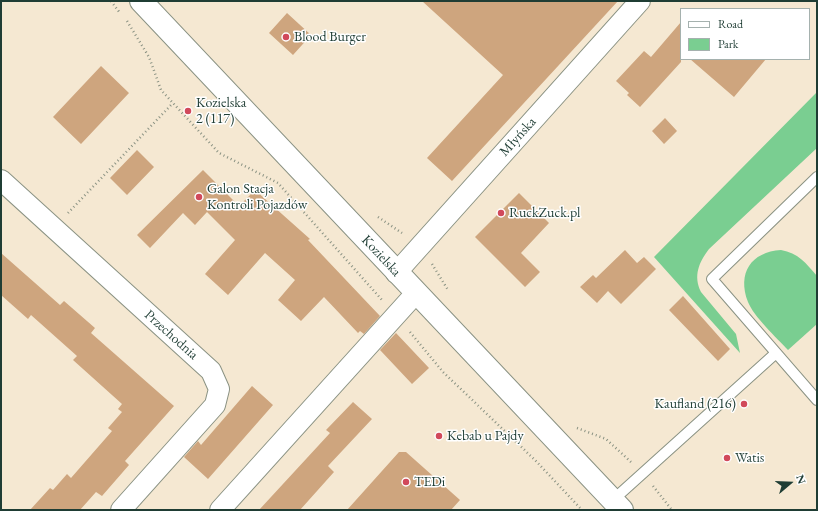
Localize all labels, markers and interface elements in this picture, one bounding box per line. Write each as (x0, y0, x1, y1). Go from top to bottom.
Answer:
legend (680, 8, 810, 60)
text: Road (718, 16, 743, 32)
place label: Blood Burger (294, 29, 366, 45)
marker: Blood Burger (281, 32, 291, 42)
text: Park (718, 36, 738, 52)
place label: Kozielska 2 (117) (196, 95, 246, 128)
marker: Kozielska 2 (117) (183, 106, 193, 116)
street label: Młyńska (496, 114, 540, 160)
place label: Galon Stacja Kontroli Pojazdów (207, 181, 307, 214)
marker: Galon Stacja Kontroli Pojazdów (194, 192, 204, 202)
place label: RuckZuck.pl (509, 205, 580, 221)
marker: RuckZuck.pl (496, 208, 506, 218)
street label: Kozielska (358, 232, 404, 280)
street label: Przechodnia (141, 307, 201, 363)
place label: Kaufland (216) (655, 396, 736, 412)
marker: Kaufland (216) (739, 399, 749, 409)
place label: Kebab u Pajdy (447, 428, 524, 444)
marker: Kebab u Pajdy (434, 431, 444, 441)
place label: Watis (735, 450, 764, 466)
marker: Watis (722, 453, 732, 463)
north arrow (770, 463, 810, 503)
text: N (793, 473, 809, 486)
place label: TEDi (414, 474, 445, 490)
marker: TEDi (401, 477, 411, 487)

